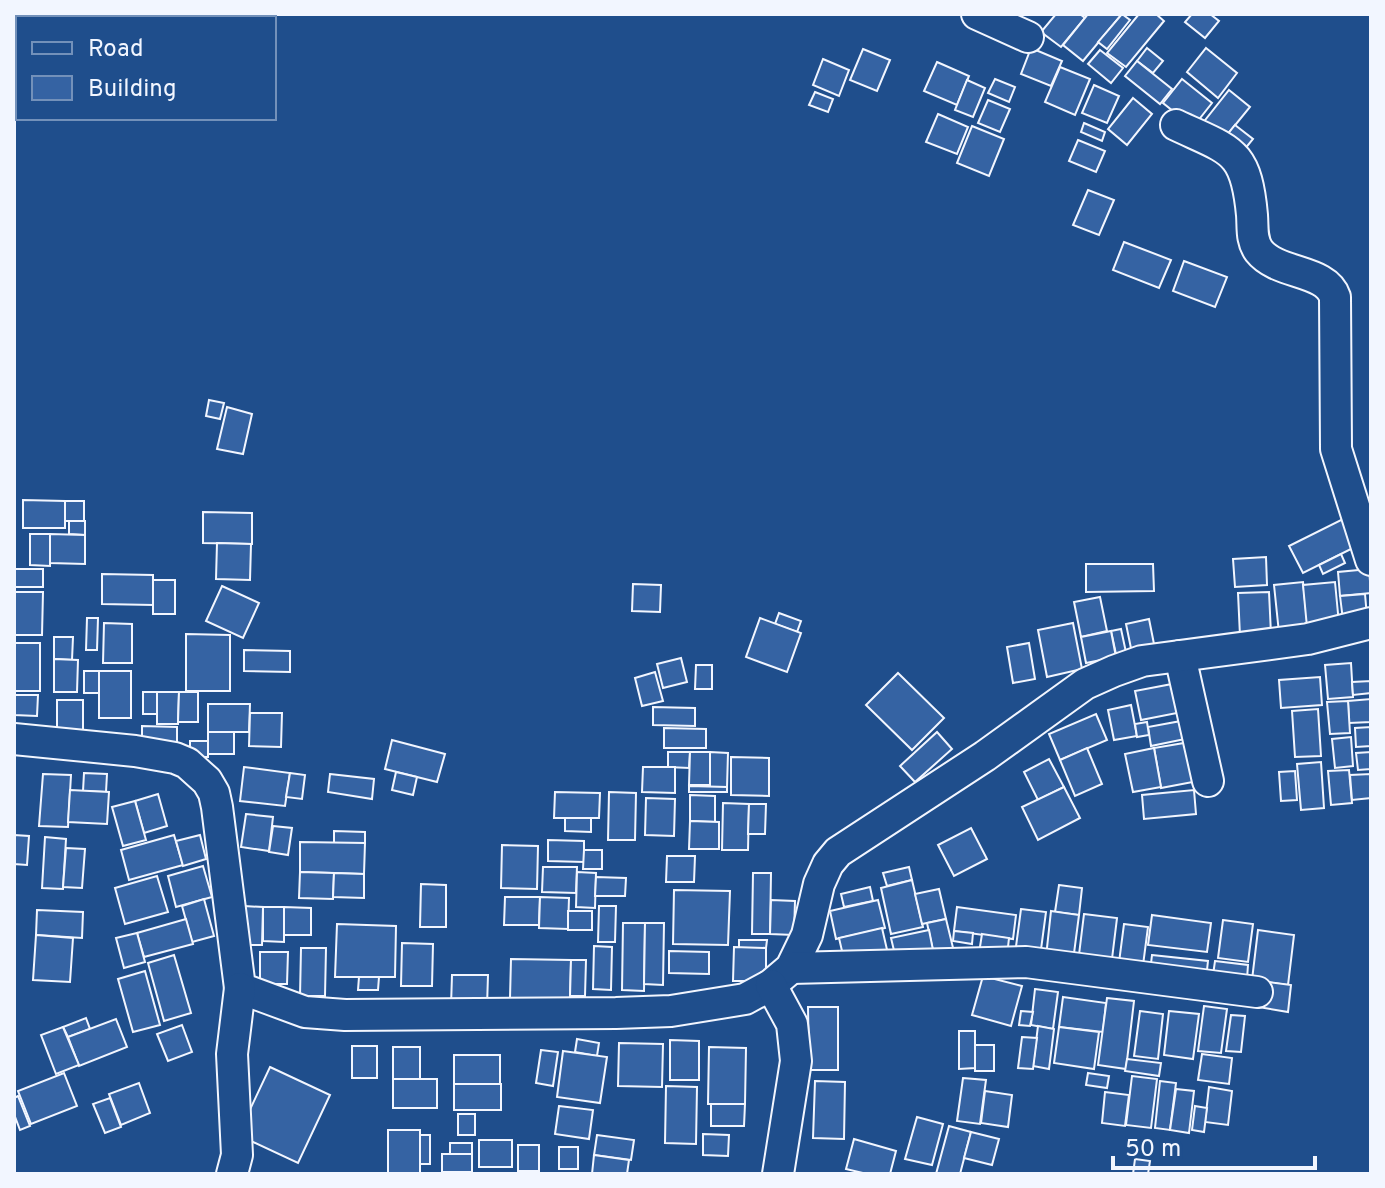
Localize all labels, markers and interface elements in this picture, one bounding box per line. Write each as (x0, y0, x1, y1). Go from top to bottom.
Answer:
legend (16, 16, 276, 120)
text: Road (88, 35, 144, 65)
text: Building (88, 75, 177, 105)
scale bar (1113, 1120, 1315, 1170)
text: 50 m (1125, 1135, 1181, 1165)

